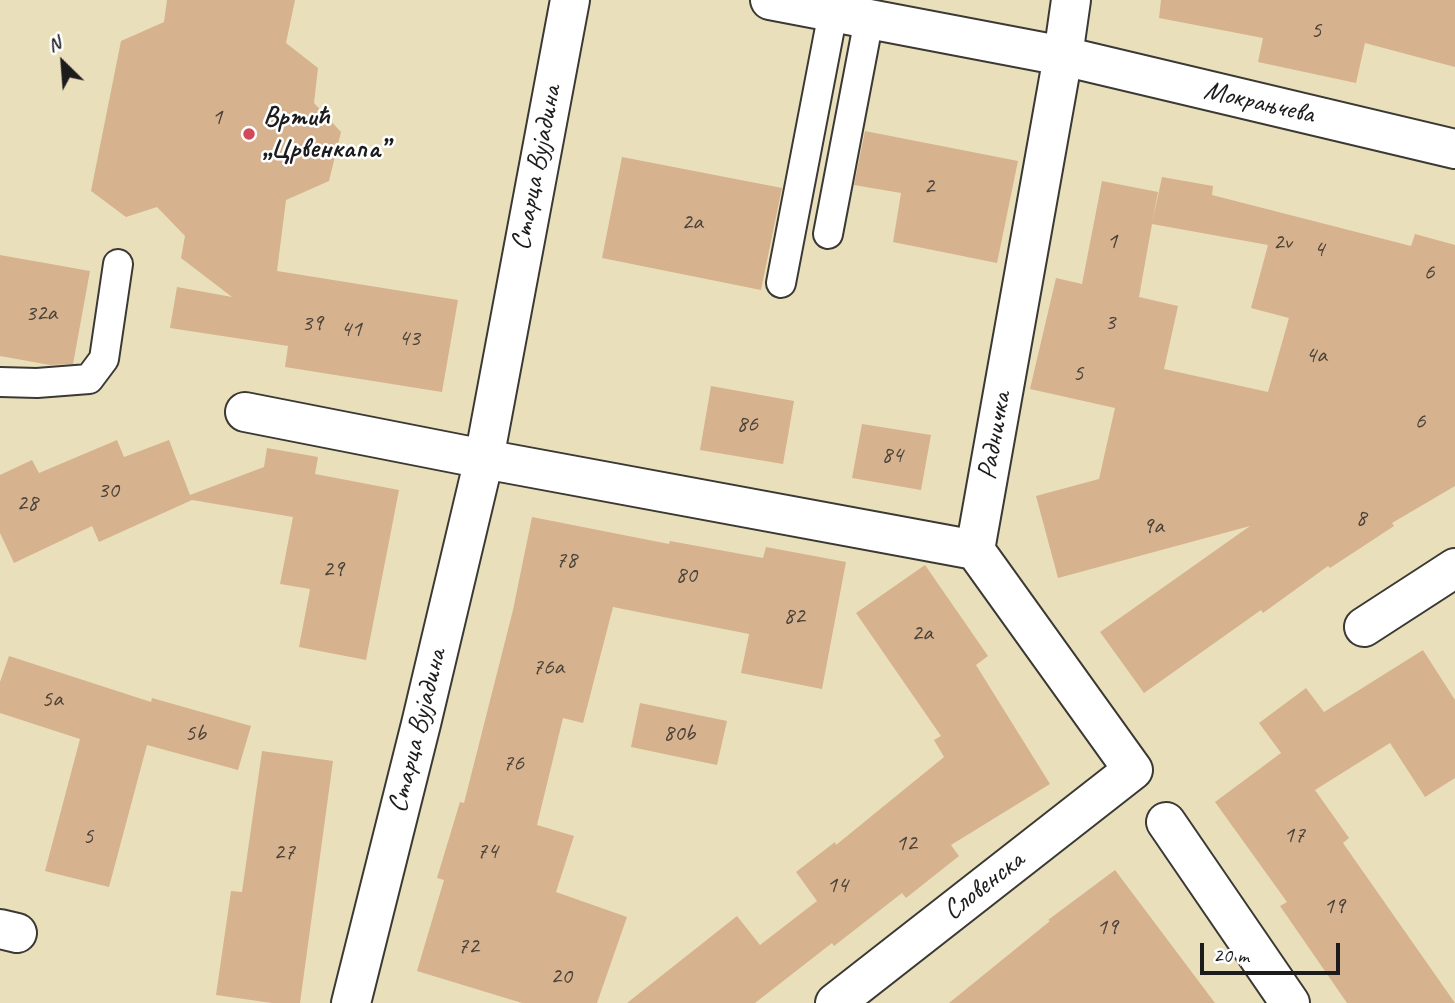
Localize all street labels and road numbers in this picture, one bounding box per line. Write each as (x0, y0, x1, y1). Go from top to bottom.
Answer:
street label: Мокрањчева (1201, 74, 1317, 132)
street label: Старца Вујадина (505, 83, 569, 253)
street label: Радничка (971, 390, 1019, 482)
street label: Старца Вујадина (381, 646, 455, 816)
street label: Словенска (937, 844, 1031, 928)

